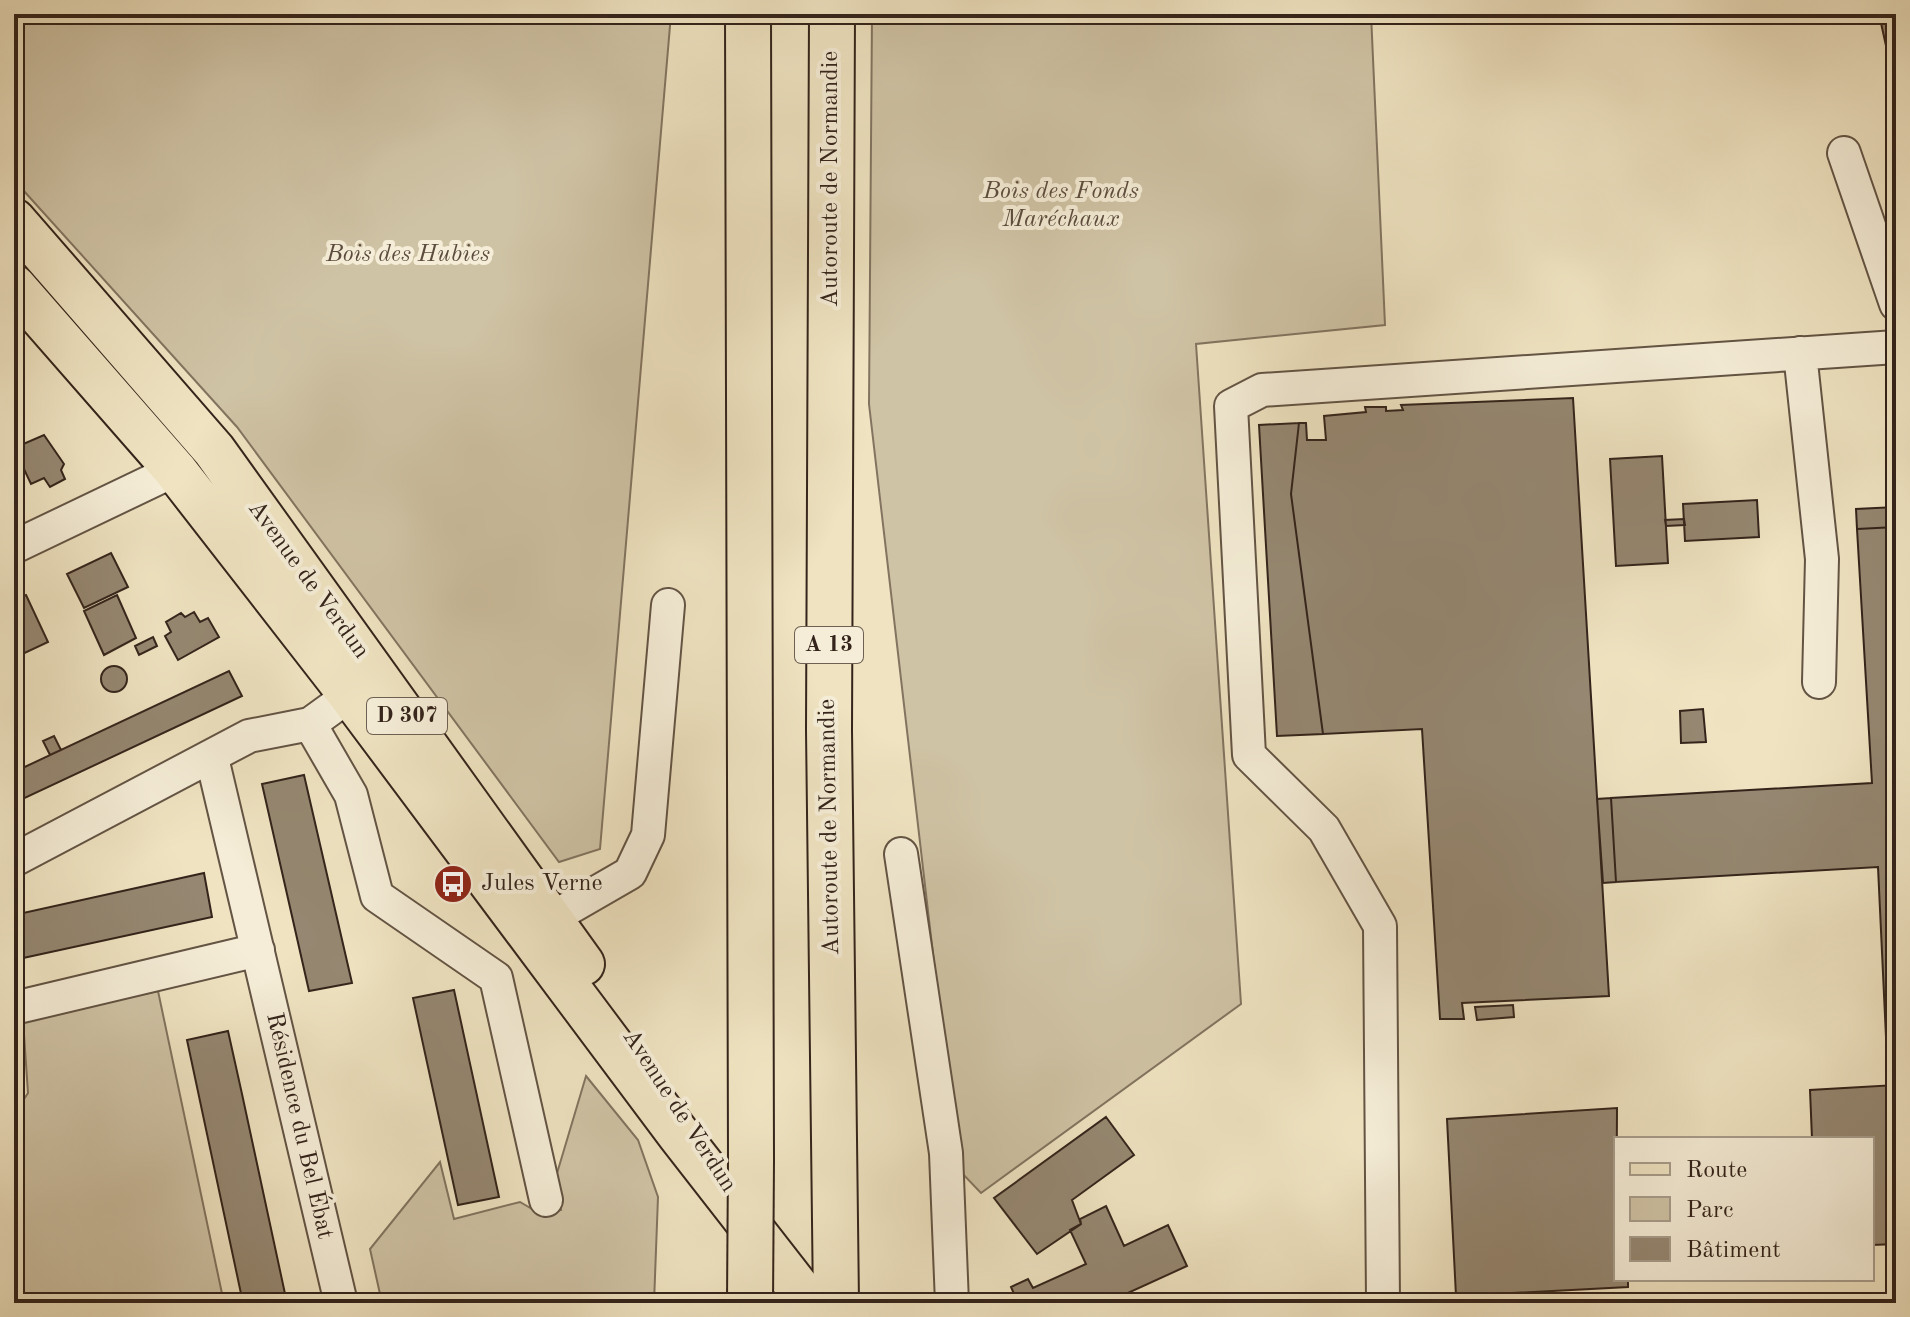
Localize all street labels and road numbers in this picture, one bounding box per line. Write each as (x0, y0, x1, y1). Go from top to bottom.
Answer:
street label: Autoroute de Normandie (819, 51, 843, 307)
street label: Avenue de Verdun (243, 497, 373, 663)
road number: A 13 (795, 627, 863, 663)
road number: D 307 (367, 698, 447, 734)
street label: Autoroute de Normandie (816, 699, 844, 955)
street label: Résidence du Bel Ébat (261, 1009, 341, 1242)
street label: Avenue de Verdun (618, 1025, 740, 1197)

